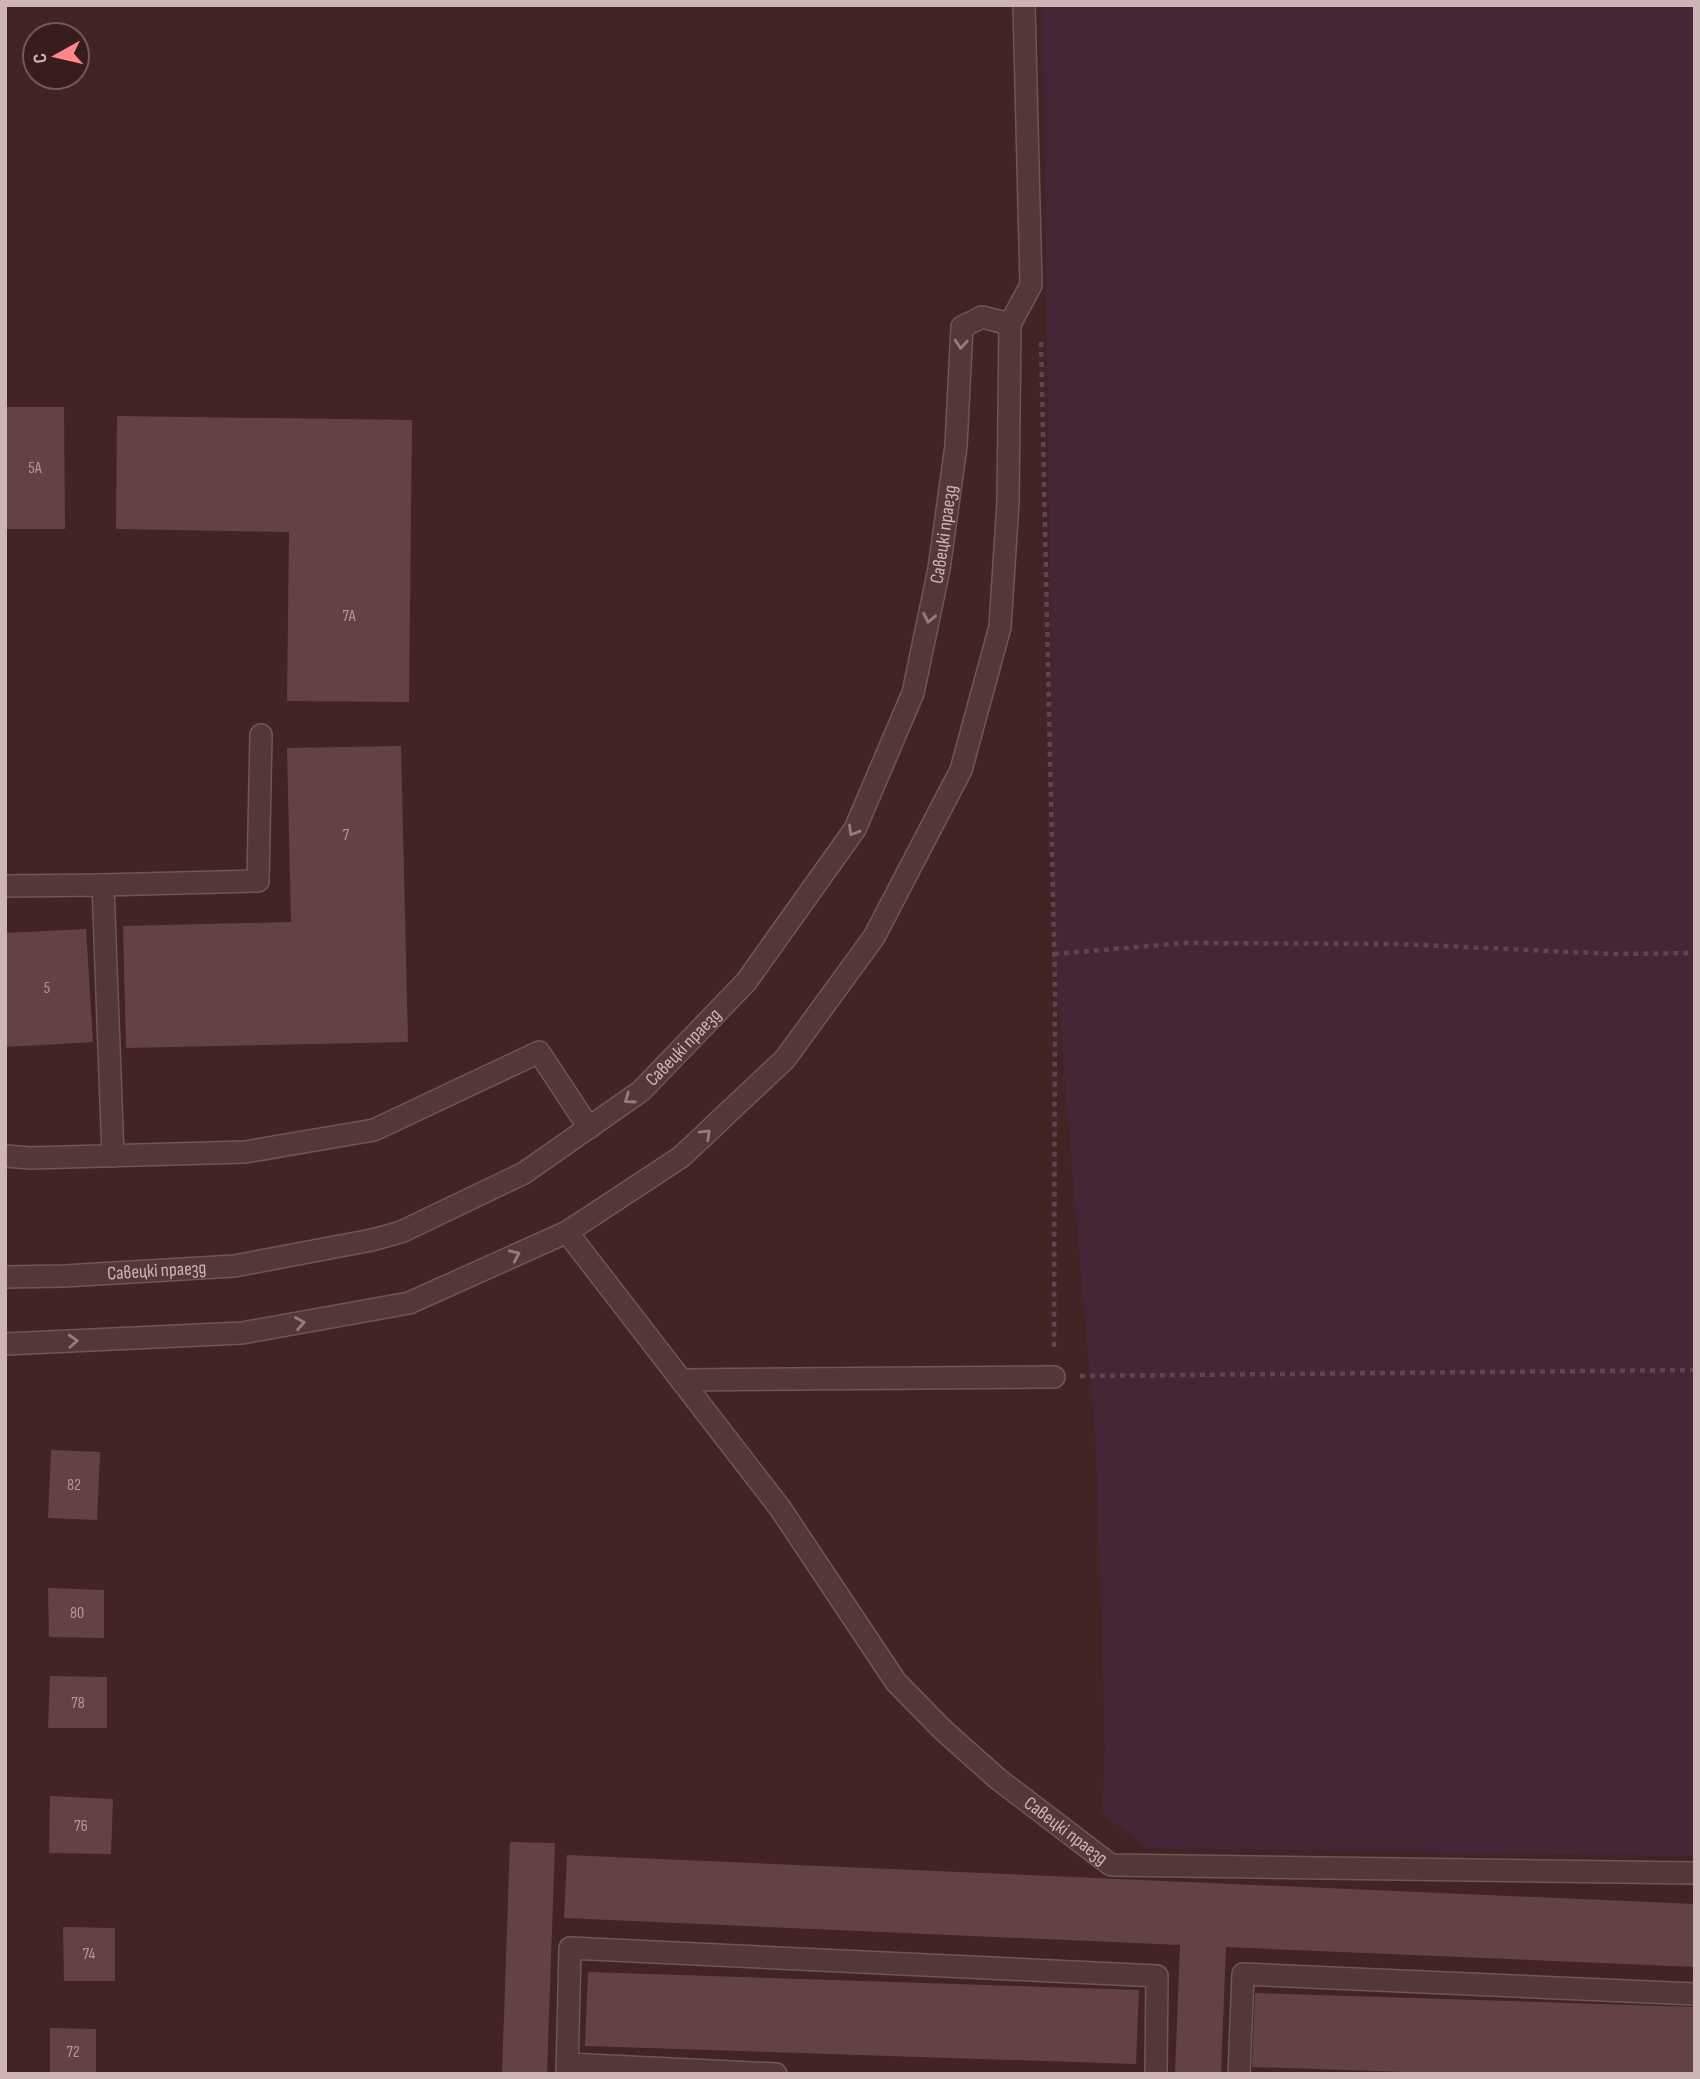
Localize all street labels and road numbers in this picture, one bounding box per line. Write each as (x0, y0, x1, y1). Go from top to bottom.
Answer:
street label: Савецкі праезд (925, 483, 962, 586)
street label: Савецкі праезд (641, 1003, 726, 1091)
street label: Савецкі праезд (107, 1256, 207, 1285)
street label: Савецкі праезд (1019, 1792, 1112, 1870)

